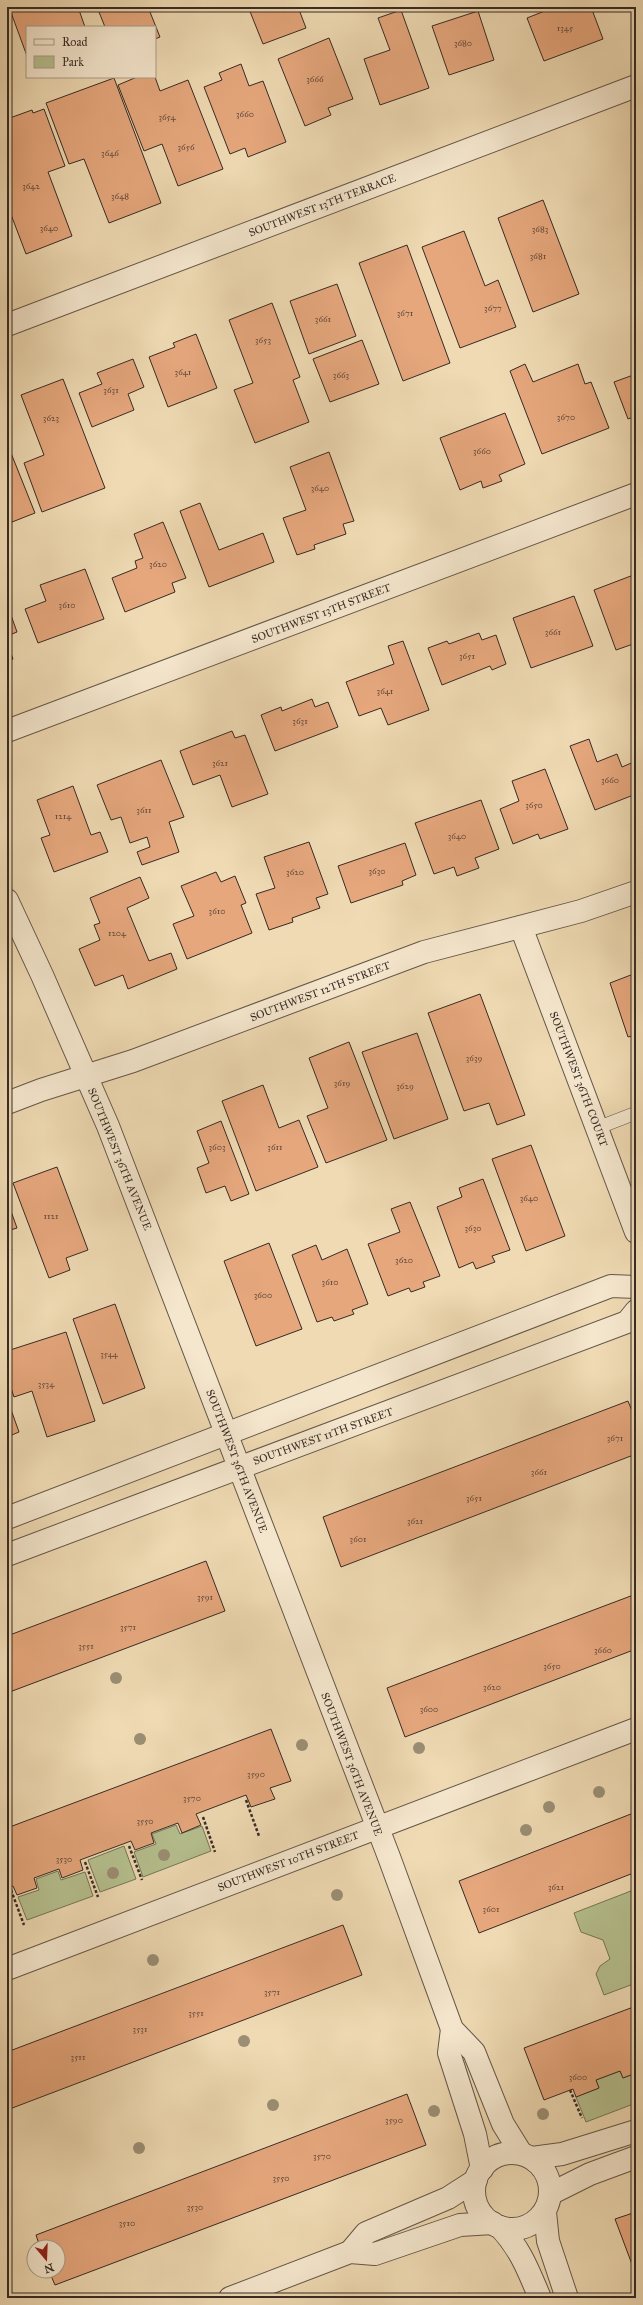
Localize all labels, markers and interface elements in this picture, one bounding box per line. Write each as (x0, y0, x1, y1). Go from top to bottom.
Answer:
house number: 1345 (557, 22, 574, 33)
legend (26, 26, 156, 78)
text: Road (62, 35, 88, 49)
house number: 3680 (454, 37, 472, 48)
text: Park (62, 55, 84, 69)
house number: 3666 (306, 73, 324, 84)
house number: 3660 (236, 108, 254, 119)
house number: 3654 (158, 111, 177, 122)
house number: 3656 (177, 141, 195, 152)
house number: 3646 (101, 147, 119, 158)
street label: SOUTHWEST 13TH TERRACE (247, 171, 398, 240)
house number: 3642 (22, 180, 40, 191)
house number: 3648 (111, 190, 129, 201)
house number: 3640 (40, 222, 58, 233)
house number: 3683 (532, 223, 549, 234)
house number: 3681 (530, 250, 547, 261)
house number: 3677 (484, 302, 502, 313)
house number: 3671 (397, 307, 414, 318)
house number: 3661 (315, 313, 332, 324)
house number: 3653 (255, 334, 271, 345)
house number: 3641 (175, 366, 192, 377)
house number: 3663 (333, 369, 350, 380)
house number: 3631 (103, 384, 119, 395)
house number: 3670 (557, 411, 575, 422)
house number: 3623 (43, 412, 60, 423)
house number: 3660 (473, 445, 491, 456)
house number: 3640 (311, 482, 329, 493)
house number: 3620 (149, 558, 167, 569)
street label: SOUTHWEST 13TH STREET (250, 581, 393, 646)
house number: 3610 (59, 599, 75, 610)
house number: 3661 (545, 626, 562, 637)
house number: 3651 (459, 650, 475, 661)
house number: 3641 (377, 685, 394, 696)
house number: 3631 (292, 715, 308, 726)
house number: 3621 (212, 757, 229, 768)
house number: 3660 (601, 774, 619, 785)
house number: 3650 (525, 799, 543, 810)
house number: 3611 (136, 804, 152, 815)
house number: 1214 (55, 810, 72, 821)
house number: 3640 (448, 830, 466, 841)
house number: 3630 (368, 865, 386, 876)
house number: 3620 (286, 866, 304, 877)
house number: 3610 (209, 905, 225, 916)
house number: 1204 (108, 927, 127, 938)
street label: SOUTHWEST 12TH STREET (248, 959, 392, 1024)
street label: SOUTHWEST 36TH COURT (547, 1010, 611, 1149)
house number: 3639 (466, 1052, 482, 1063)
house number: 3619 (334, 1077, 350, 1088)
house number: 3629 (396, 1080, 414, 1091)
street label: SOUTHWEST 36TH AVENUE (85, 1086, 154, 1232)
house number: 3603 (208, 1141, 226, 1152)
house number: 3611 (267, 1141, 283, 1152)
house number: 3640 (520, 1192, 538, 1203)
house number: 1121 (43, 1210, 59, 1221)
house number: 3630 (464, 1222, 482, 1233)
house number: 3620 (395, 1254, 413, 1265)
house number: 3610 (322, 1276, 338, 1287)
house number: 3600 (254, 1289, 272, 1300)
house number: 3544 (100, 1348, 119, 1359)
house number: 3534 (38, 1378, 55, 1389)
street label: SOUTHWEST 36TH AVENUE (203, 1388, 270, 1535)
street label: SOUTHWEST 11TH STREET (251, 1405, 395, 1468)
house number: 3671 (607, 1432, 624, 1443)
house number: 3661 (531, 1466, 548, 1477)
house number: 3651 (466, 1492, 482, 1503)
house number: 3621 (407, 1515, 424, 1526)
house number: 3601 (350, 1533, 367, 1544)
house number: 3591 (197, 1591, 213, 1602)
house number: 3571 (120, 1621, 137, 1632)
house number: 3551 (78, 1640, 94, 1651)
house number: 3660 (594, 1644, 612, 1655)
house number: 3650 (543, 1660, 561, 1671)
house number: 3620 (483, 1681, 501, 1692)
street label: SOUTHWEST 36TH AVENUE (318, 1691, 385, 1838)
house number: 3600 (420, 1703, 438, 1714)
house number: 3590 (247, 1768, 265, 1779)
house number: 3570 (183, 1792, 201, 1803)
house number: 3550 (136, 1815, 154, 1826)
street label: SOUTHWEST 10TH STREET (216, 1828, 361, 1894)
house number: 3530 (56, 1853, 72, 1864)
house number: 3621 (548, 1881, 565, 1892)
house number: 3601 (483, 1903, 500, 1914)
house number: 3571 (264, 1986, 281, 1997)
house number: 3551 (188, 2007, 204, 2018)
house number: 3531 (133, 2023, 148, 2034)
house number: 3511 (71, 2051, 86, 2062)
house number: 3600 (569, 2071, 587, 2082)
house number: 3590 (385, 2114, 403, 2125)
house number: 3570 (313, 2150, 331, 2161)
house number: 3550 (272, 2172, 290, 2183)
house number: 3530 (187, 2201, 203, 2212)
house number: 3510 (119, 2217, 135, 2228)
north arrow (26, 2239, 66, 2279)
text: N (42, 2260, 56, 2276)

